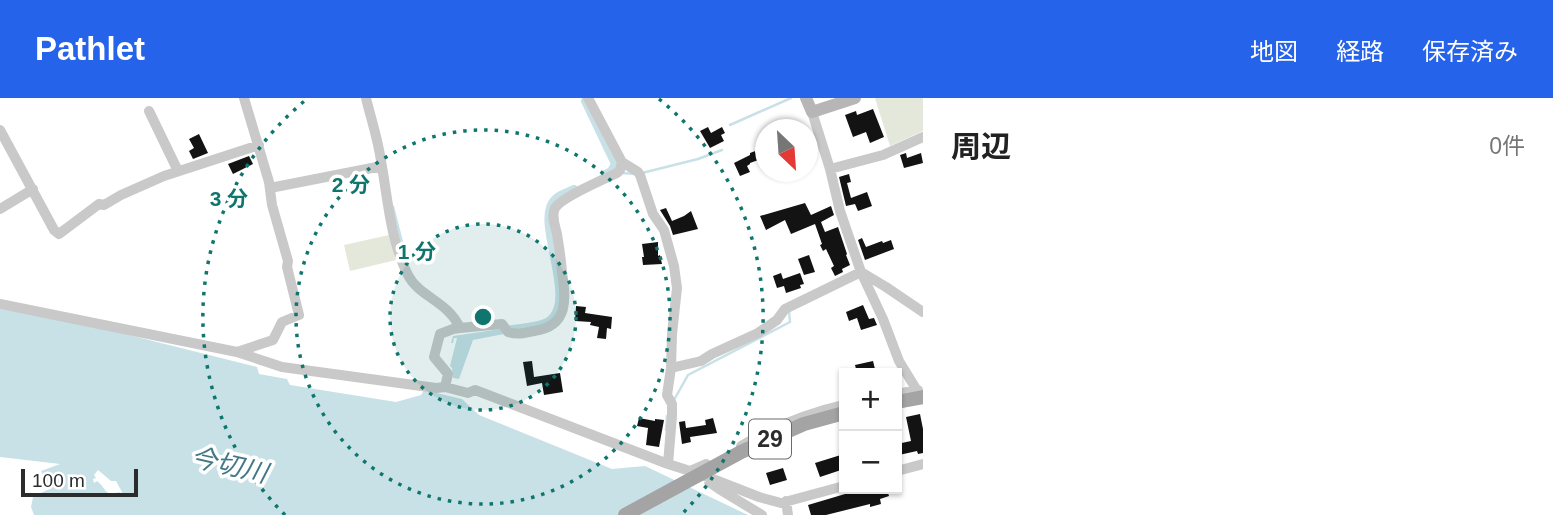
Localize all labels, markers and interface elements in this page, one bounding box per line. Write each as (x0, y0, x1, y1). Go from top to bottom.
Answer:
text: Pathlet (35, 30, 145, 67)
text: 地図 (1250, 38, 1298, 65)
text: 経路 (1336, 38, 1384, 65)
text: 保存済み (1422, 38, 1518, 65)
north arrow (755, 119, 818, 182)
text: 周辺 (951, 130, 1011, 163)
text: 0件 (1489, 133, 1525, 159)
text: 2 分 (332, 173, 370, 196)
text: 3 分 (210, 187, 248, 210)
text: 1 分 (398, 240, 436, 263)
centre of rings (471, 305, 495, 329)
map controls (839, 368, 902, 494)
button: + (839, 368, 902, 431)
road number: 29 (749, 420, 791, 458)
button: − (839, 431, 902, 494)
water label: 今切川 (188, 442, 273, 489)
scale bar (21, 466, 138, 498)
text: 100 m (32, 470, 85, 491)

